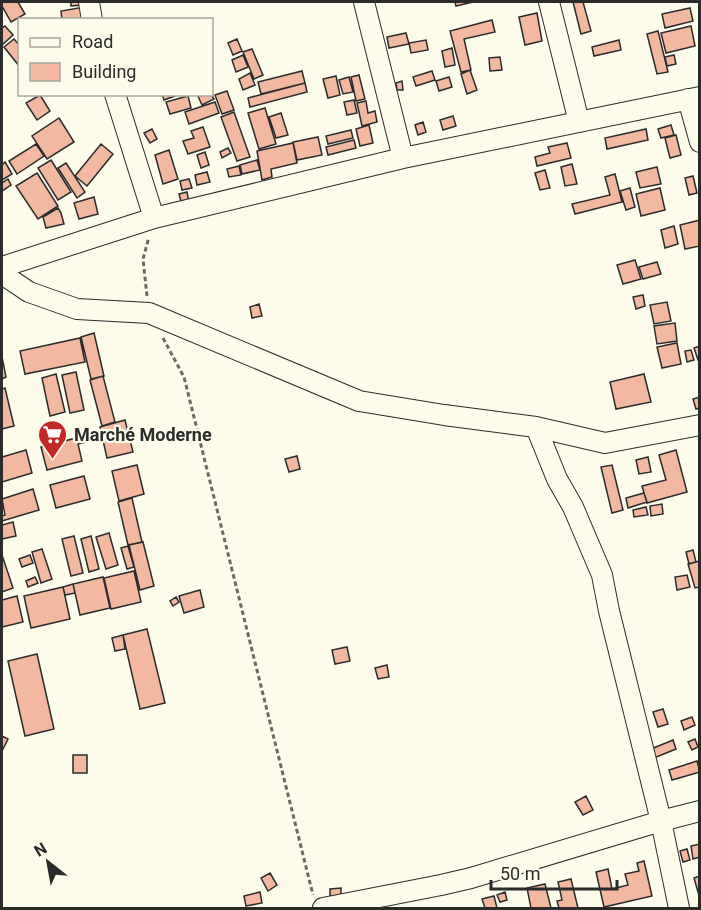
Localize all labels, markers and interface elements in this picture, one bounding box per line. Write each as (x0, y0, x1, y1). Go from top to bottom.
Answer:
legend (18, 18, 213, 96)
text: Road (72, 31, 113, 52)
text: Building (72, 61, 136, 82)
supermarket icon: Marché Moderne (37, 418, 69, 460)
place label: Marché Moderne (74, 424, 212, 445)
north arrow (18, 832, 78, 892)
text: N (31, 839, 50, 861)
scale bar (491, 853, 617, 891)
text: 50 m (500, 863, 540, 884)

